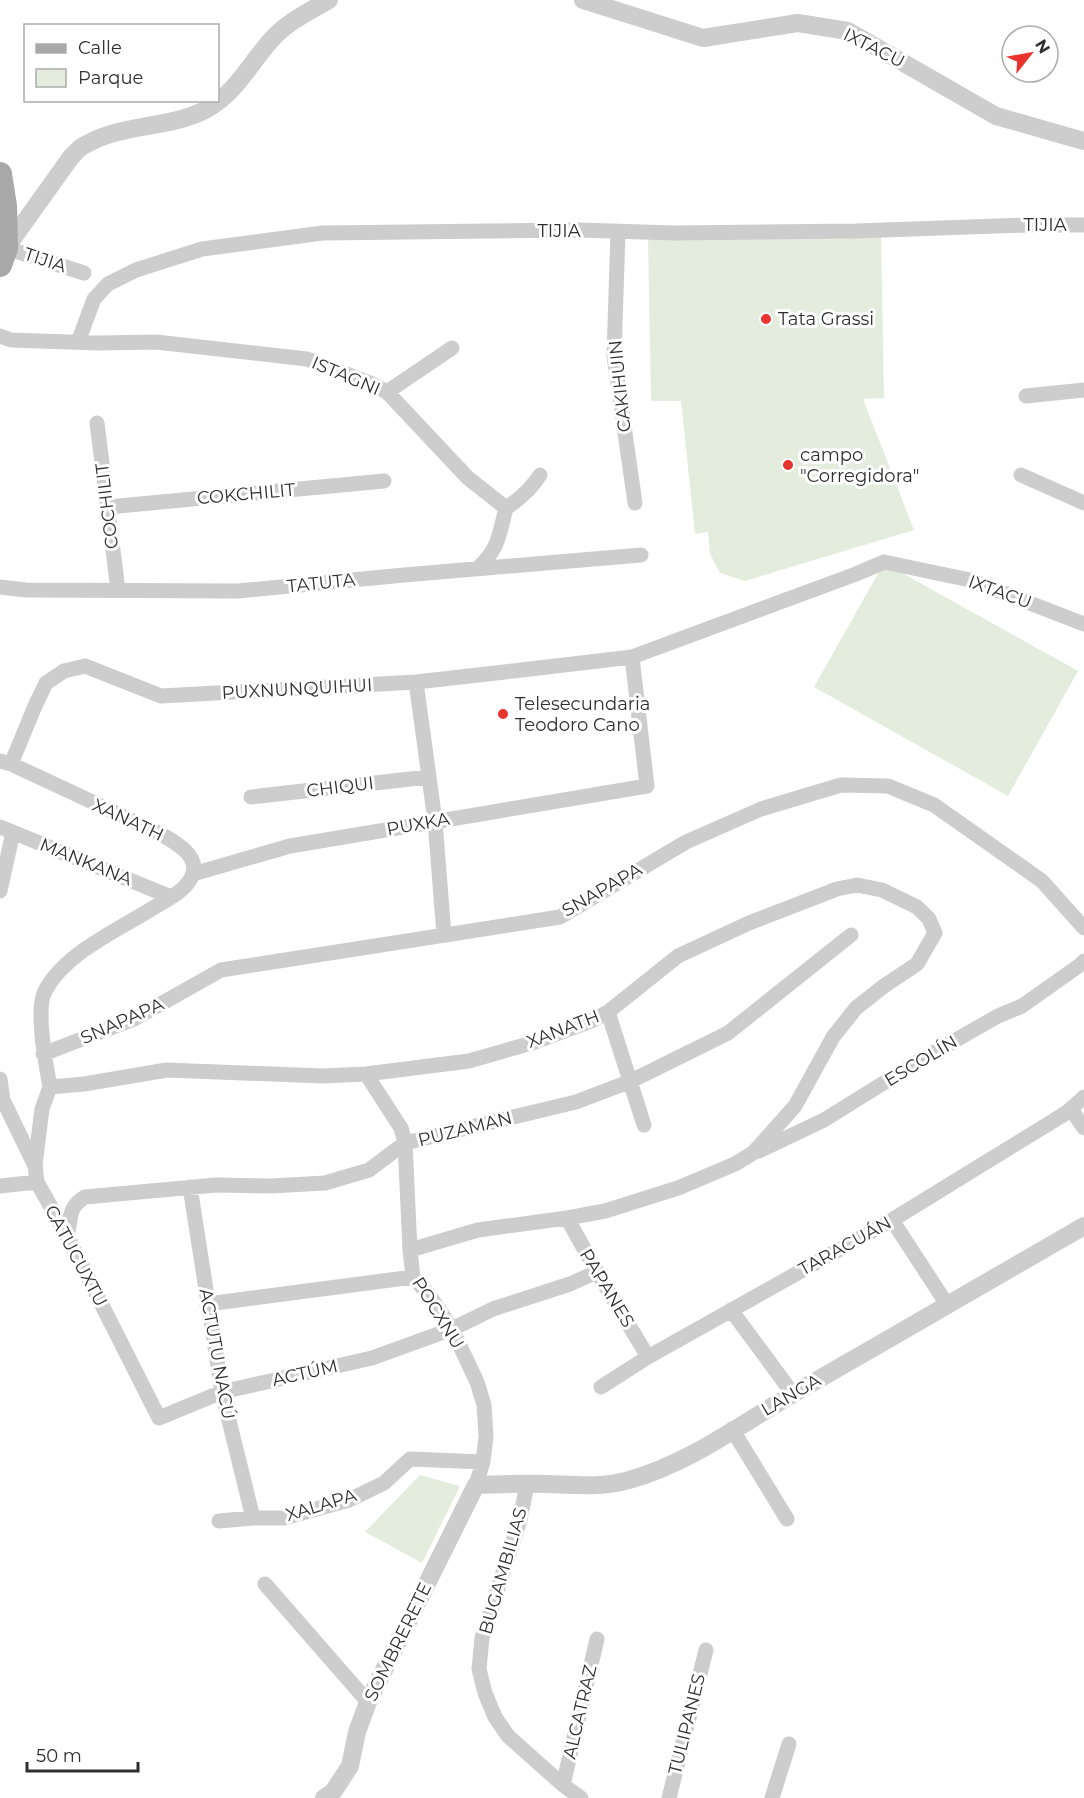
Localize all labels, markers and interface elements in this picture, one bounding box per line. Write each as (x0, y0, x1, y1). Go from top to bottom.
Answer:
street label: IXTACU (840, 23, 908, 73)
legend (24, 24, 219, 102)
north arrow (1000, 24, 1060, 84)
text: N (1031, 36, 1054, 57)
text: Calle (78, 37, 122, 59)
text: Parque (78, 67, 144, 89)
street label: TIJIA (1023, 214, 1067, 236)
street label: TIJIA (537, 220, 581, 242)
street label: TIJIA (21, 243, 69, 277)
place label: Tata Grassi (778, 308, 874, 330)
marker: Tata Grassi (759, 312, 773, 326)
street label: CAKIHUIN (604, 339, 636, 433)
street label: ISTAGNI (308, 352, 384, 400)
place label: campo "Corregidora" (800, 444, 919, 487)
marker: campo "Corregidora" (781, 458, 795, 472)
street label: COCHILIT (91, 461, 123, 550)
street label: COKCHILIT (196, 479, 297, 509)
street label: TATUTA (286, 568, 356, 598)
street label: IXTACU (965, 570, 1035, 614)
street label: PUXNUNQUIHUI (221, 674, 373, 704)
place label: Telesecundaria Teodoro Cano (515, 693, 650, 736)
marker: Telesecundaria Teodoro Cano (496, 707, 510, 721)
street label: CHIQUI (305, 772, 375, 802)
street label: XANATH (89, 794, 167, 846)
street label: PUXKA (385, 808, 451, 840)
street label: MANKANA (37, 834, 135, 890)
street label: SNAPAPA (558, 858, 646, 922)
street label: SNAPAPA (77, 993, 167, 1049)
street label: XANATH (524, 1005, 602, 1053)
street label: ESCOLÍN (881, 1031, 961, 1091)
street label: PUZAMAN (416, 1107, 514, 1151)
street label: CATUCUXTU (40, 1202, 112, 1310)
street label: TARACUÁN (795, 1211, 895, 1281)
street label: PAPANES (575, 1245, 639, 1331)
street label: POCXNU (407, 1273, 469, 1353)
street label: ACTUTU NACÚ (195, 1287, 239, 1421)
street label: ACTÚM (270, 1355, 340, 1391)
street label: LANGA (757, 1369, 825, 1421)
street label: XALAPA (283, 1484, 359, 1526)
street label: BUGAMBILIAS (474, 1505, 532, 1637)
street label: SOMBRERETE (360, 1579, 436, 1705)
street label: ALCATRAZ (558, 1663, 602, 1761)
street label: TULIPANES (664, 1671, 710, 1777)
scale bar (27, 1735, 138, 1773)
text: 50 m (36, 1745, 82, 1767)

